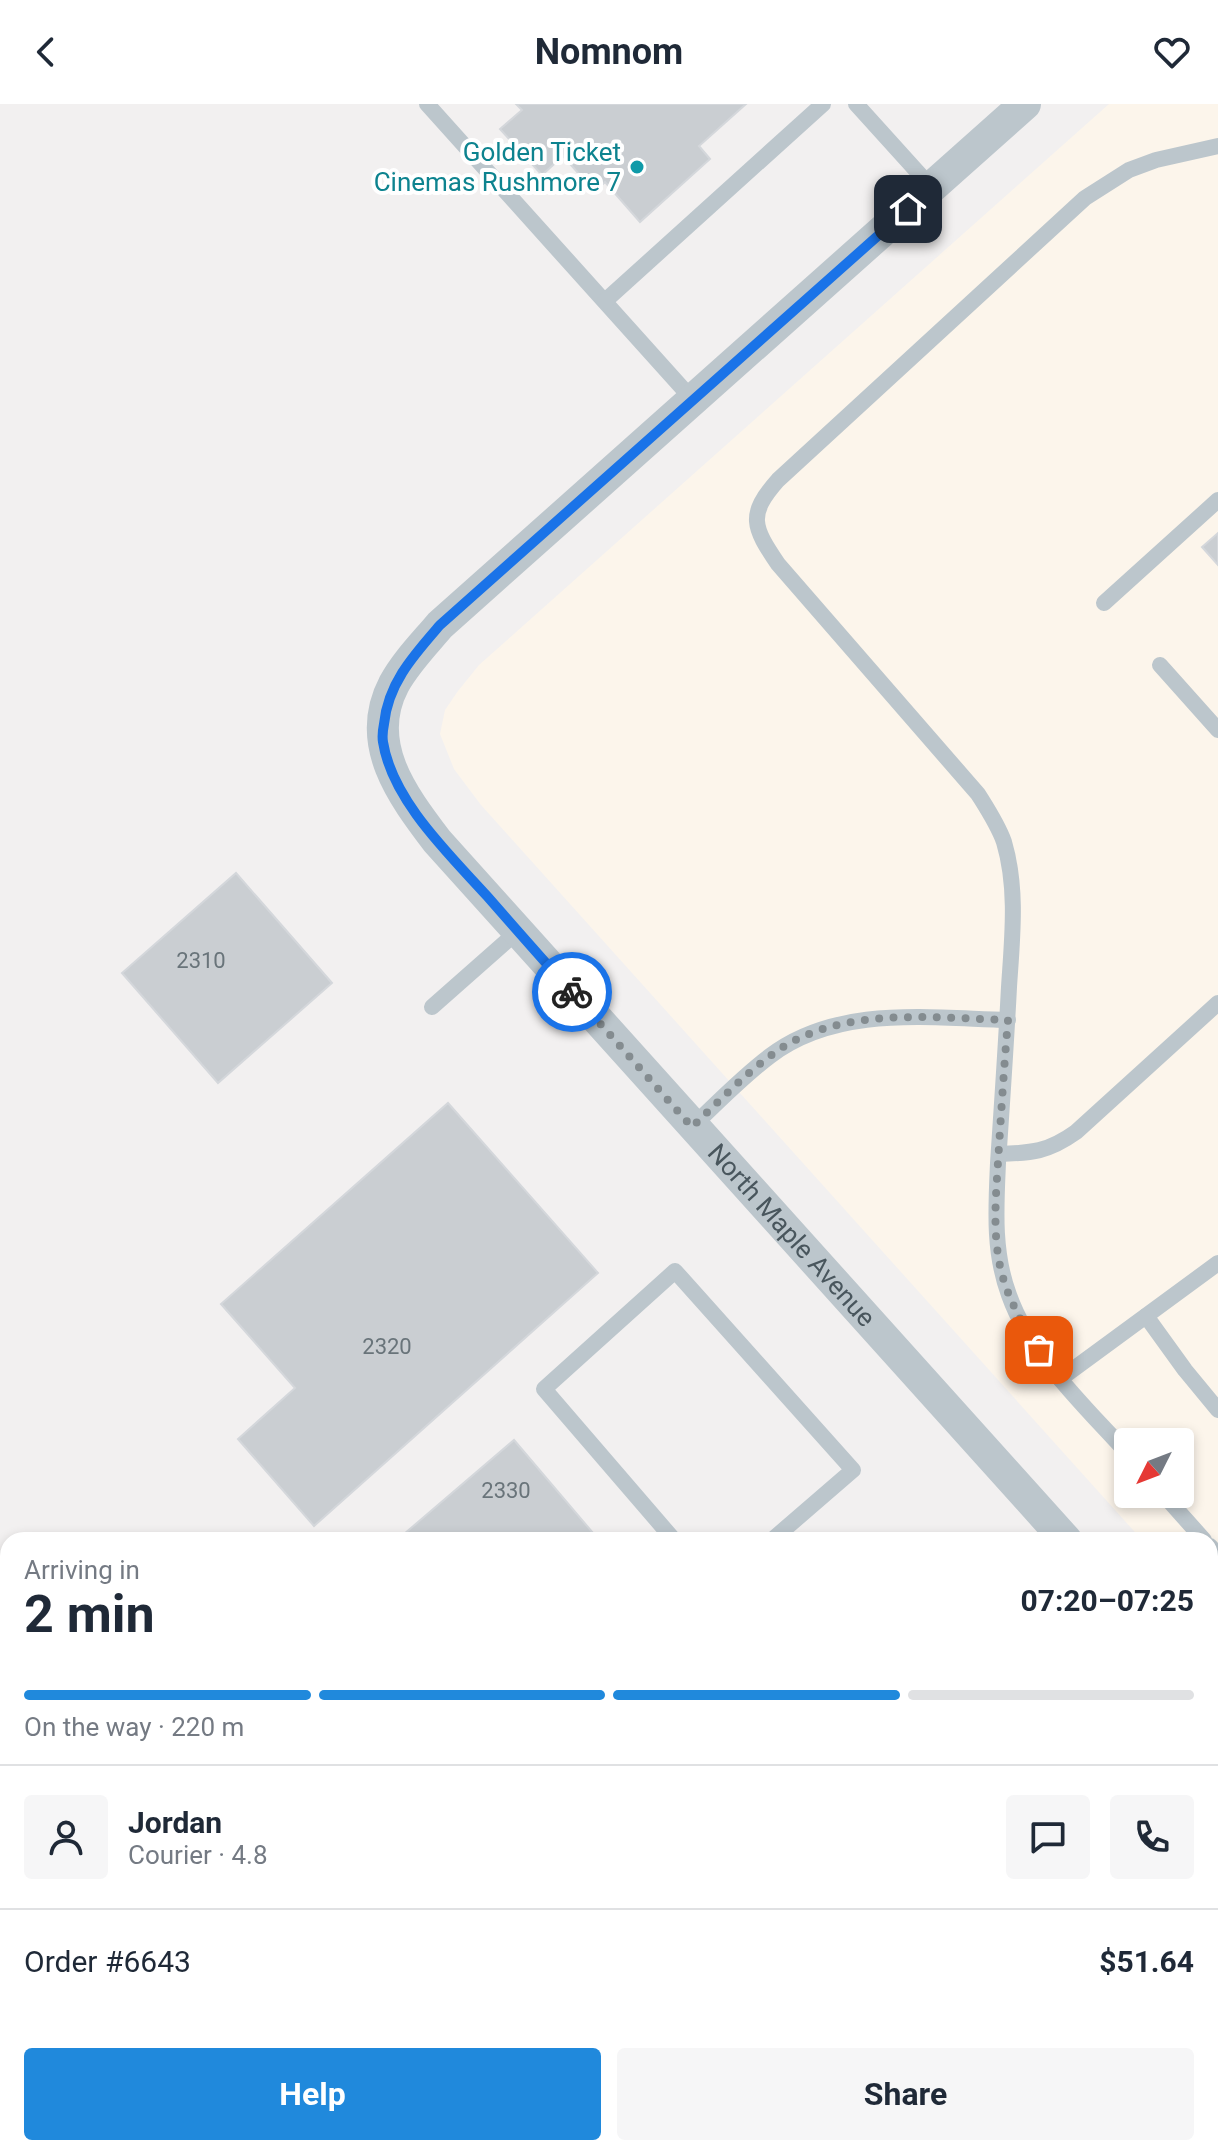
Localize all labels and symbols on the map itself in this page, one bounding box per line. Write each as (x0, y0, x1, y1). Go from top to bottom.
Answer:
place label: Golden Ticket Cinemas Rushmore 7 (374, 137, 621, 197)
marker: Golden Ticket Cinemas Rushmore 7 (628, 158, 646, 176)
pin (874, 175, 942, 243)
house number: 2310 (176, 948, 226, 973)
courier (532, 952, 612, 1032)
street label: North Maple Avenue (702, 1138, 881, 1333)
pin (1005, 1316, 1073, 1384)
house number: 2320 (362, 1334, 412, 1359)
north arrow (1114, 1428, 1194, 1508)
house number: 2330 (481, 1478, 531, 1503)

